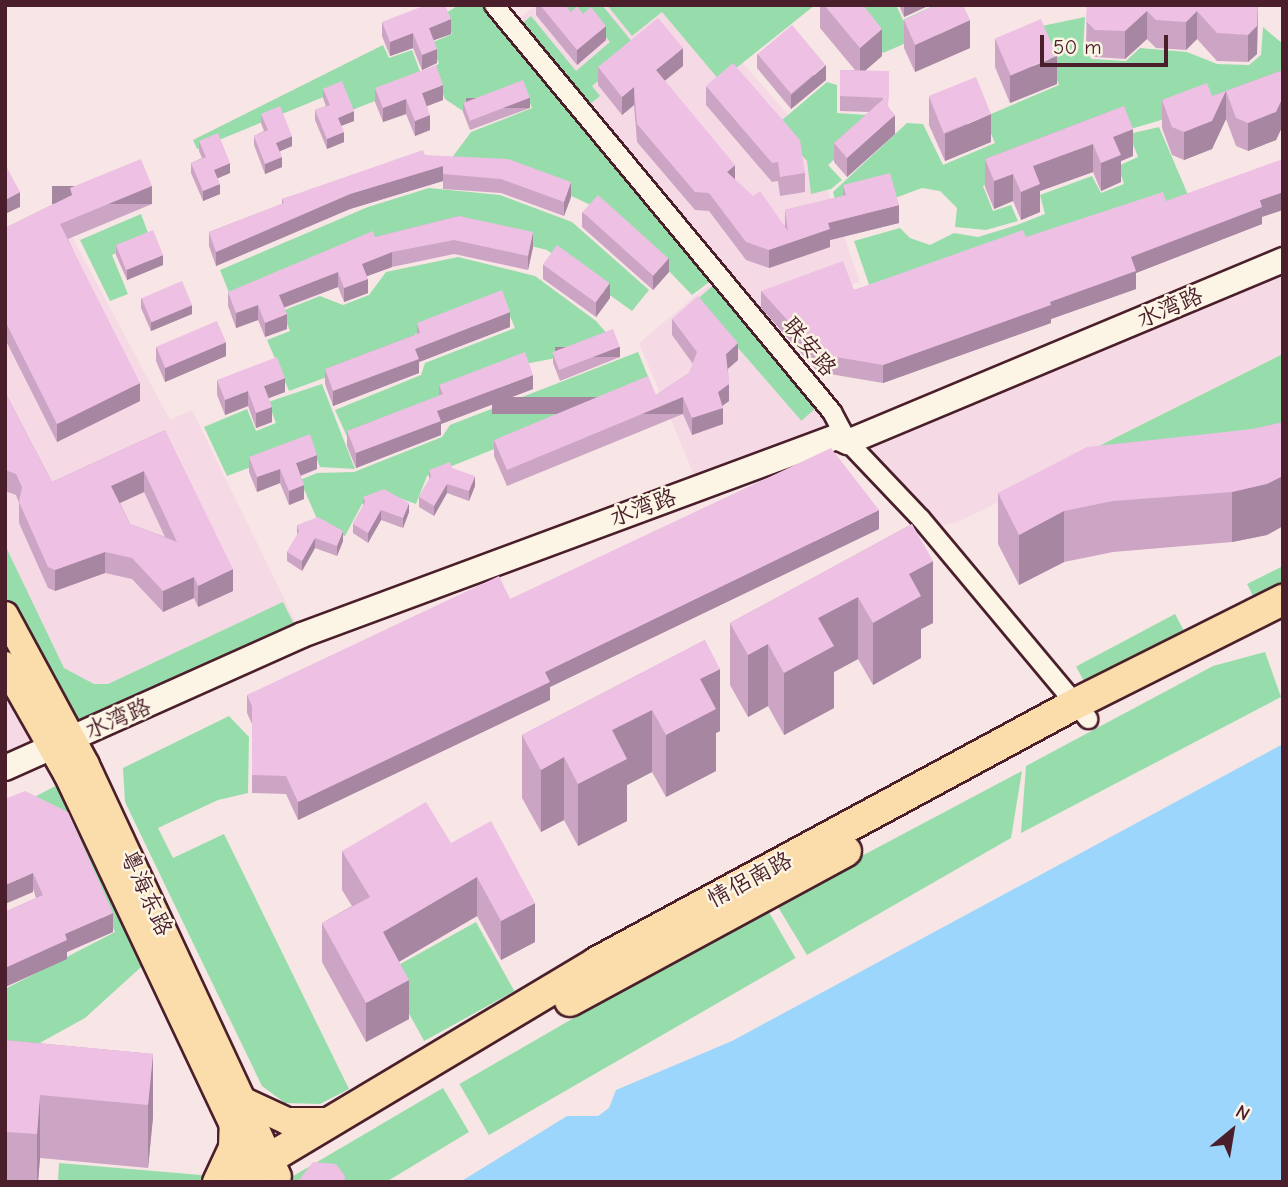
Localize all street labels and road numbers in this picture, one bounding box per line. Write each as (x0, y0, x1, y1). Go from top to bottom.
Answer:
street label: 水湾路 (1133, 282, 1207, 334)
street label: 联安路 (776, 312, 842, 382)
street label: 水湾路 (606, 483, 680, 533)
street label: 水湾路 (81, 693, 155, 745)
street label: 粤海东路 (114, 845, 178, 941)
street label: 情侣南路 (703, 846, 797, 914)

